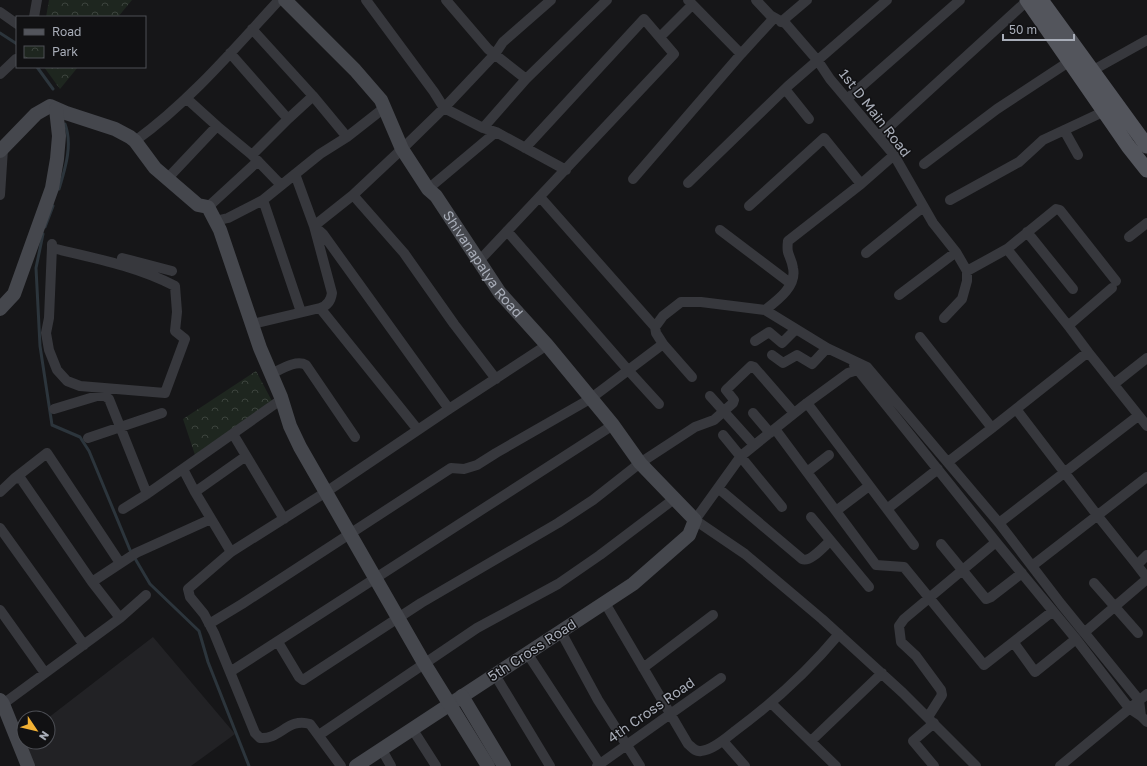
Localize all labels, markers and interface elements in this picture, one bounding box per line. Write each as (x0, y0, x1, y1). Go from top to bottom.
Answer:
legend (16, 16, 146, 68)
scale bar (1003, 16, 1074, 42)
text: 50 m (1009, 22, 1037, 37)
text: Road (52, 24, 81, 39)
text: Park (52, 44, 78, 59)
street label: 1st D Main Road (836, 65, 915, 160)
street label: Shivanapalya Road (440, 207, 527, 321)
street label: 5th Cross Road (484, 615, 579, 684)
street label: 4th Cross Road (604, 673, 697, 746)
north arrow (16, 710, 56, 750)
text: N (37, 729, 52, 743)

